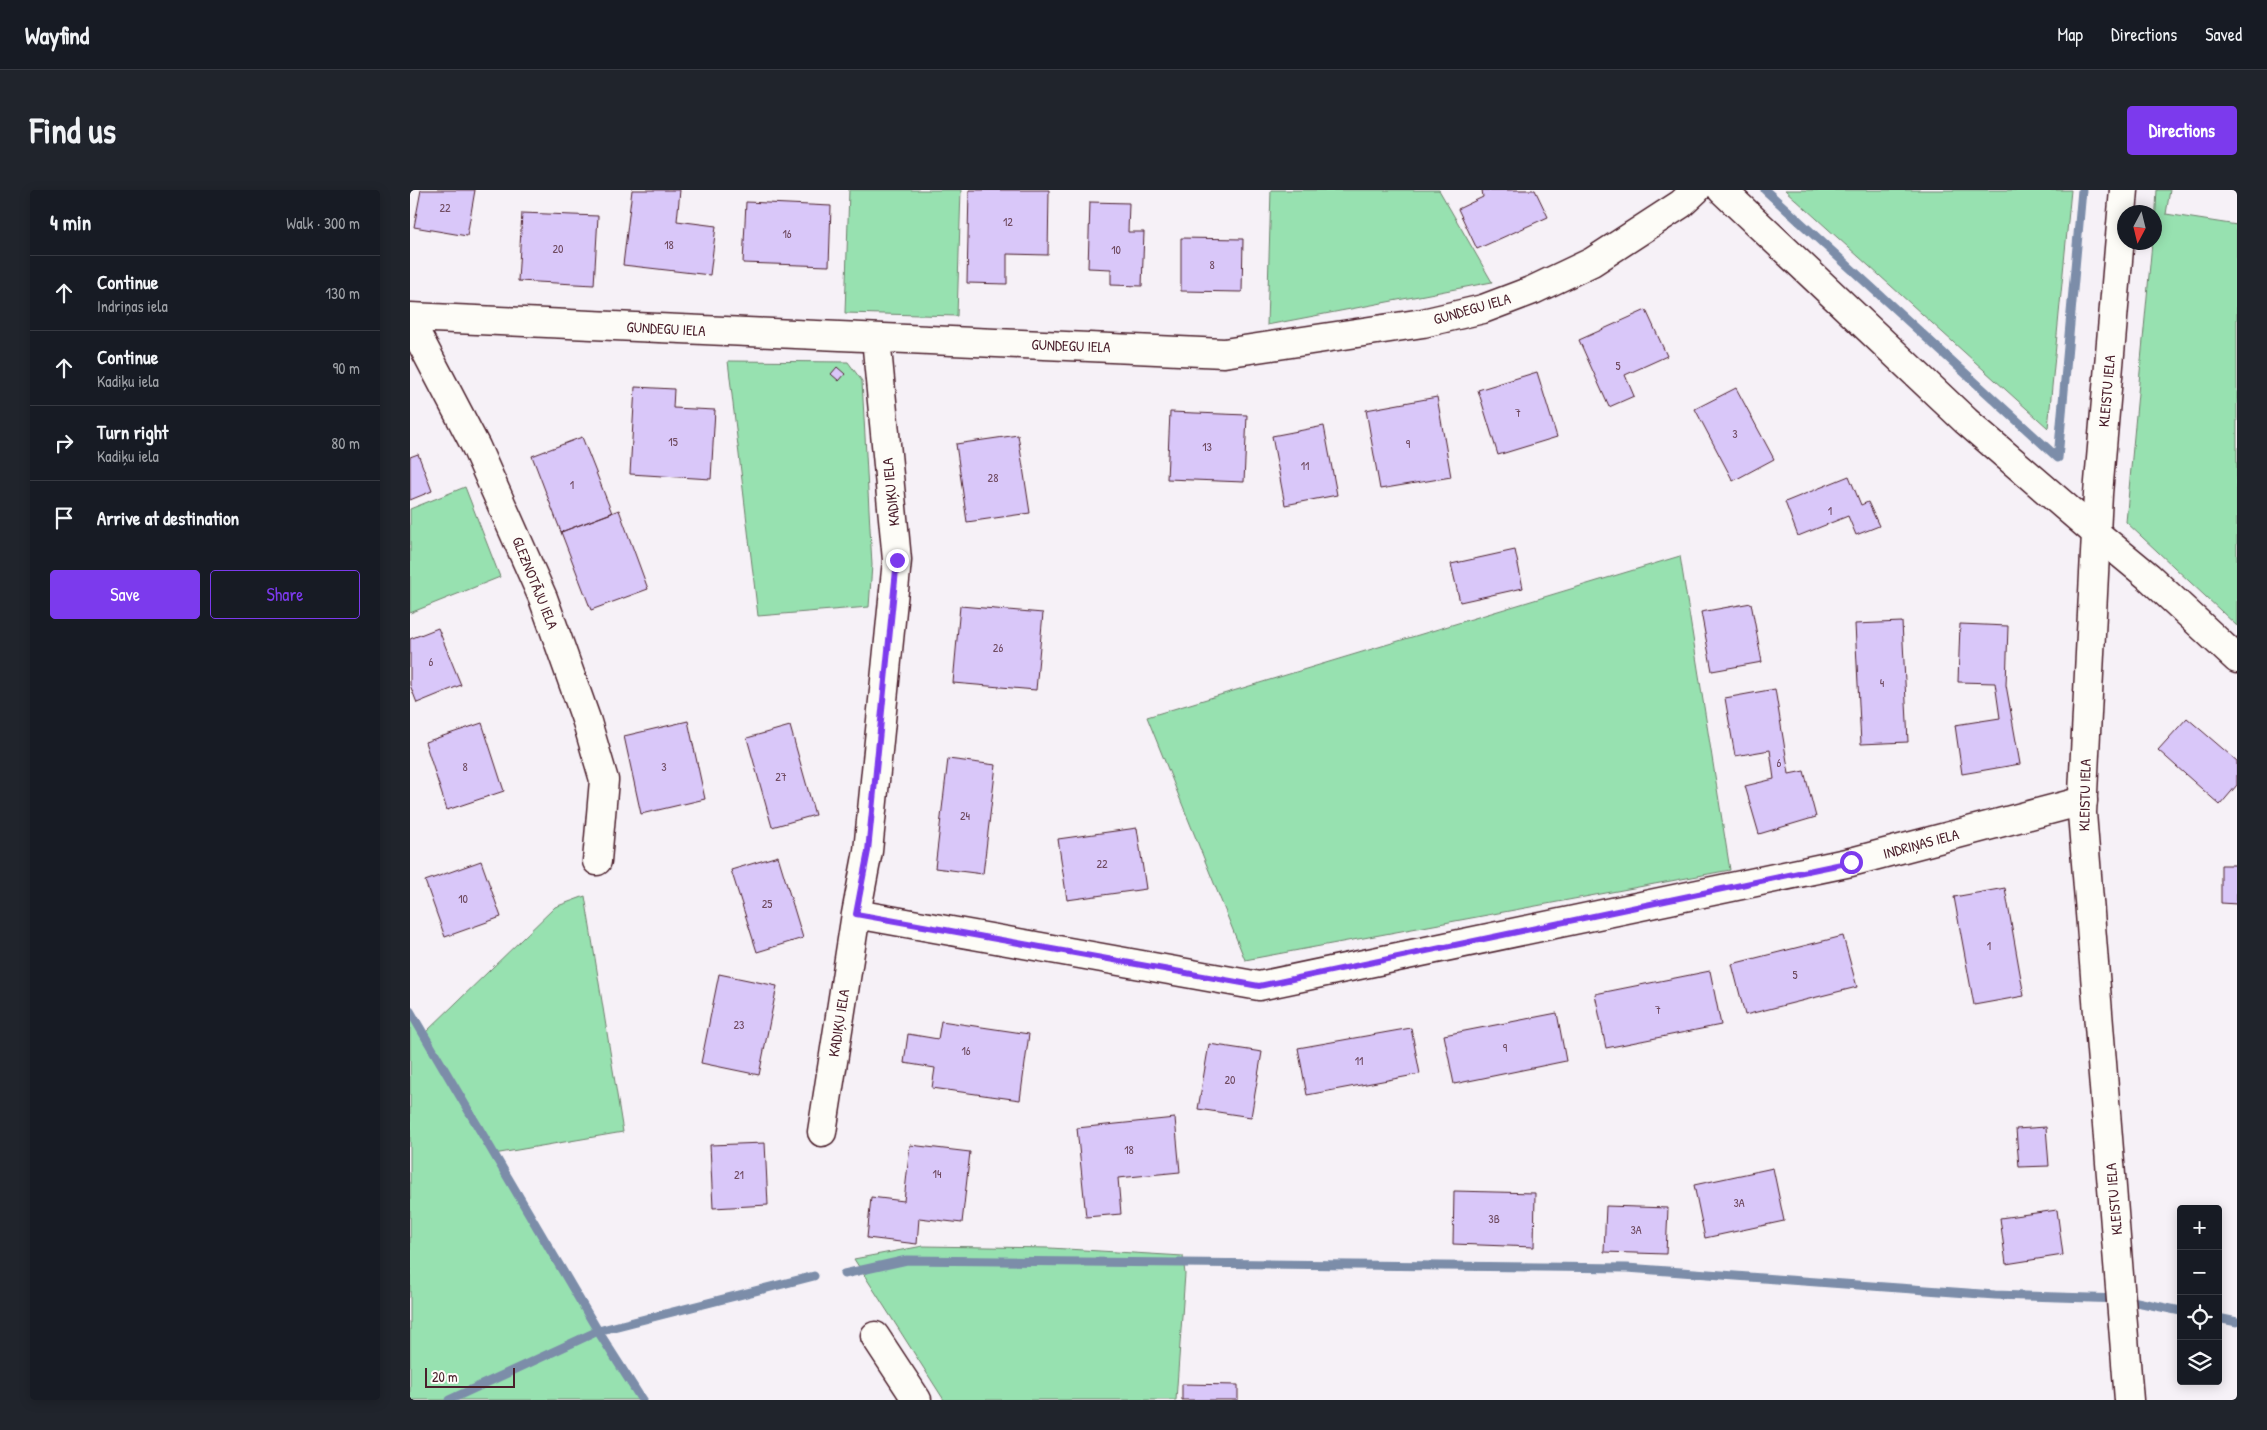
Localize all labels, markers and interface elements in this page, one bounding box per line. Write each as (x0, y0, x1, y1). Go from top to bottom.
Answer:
text: Wayfind (25, 19, 89, 51)
text: Map (2058, 22, 2083, 47)
text: Directions (2111, 22, 2177, 47)
text: Saved (2205, 22, 2242, 47)
button: Directions (2127, 106, 2237, 155)
text: Find us (30, 107, 116, 154)
house number: 22 (439, 199, 451, 216)
north arrow (2117, 205, 2162, 250)
text: 4 min (50, 208, 91, 237)
text: Walk · 300 m (286, 212, 360, 234)
house number: 12 (1003, 213, 1013, 230)
house number: 16 (782, 225, 792, 242)
house number: 18 (664, 236, 674, 253)
house number: 20 (553, 240, 564, 257)
house number: 10 (1111, 241, 1121, 258)
house number: 8 (1209, 256, 1215, 273)
text: Continue (97, 269, 158, 295)
icon: ahead (50, 279, 78, 307)
text: 130 m (325, 282, 360, 304)
street label: GUNDEGU IELA (1431, 287, 1513, 330)
text: Indriņas iela (97, 295, 168, 317)
street label: GUNDEGU IELA (626, 316, 707, 341)
street label: GUNDEGU IELA (1031, 334, 1112, 357)
text: Continue (97, 344, 158, 370)
street label: KLEISTU IELA (2093, 353, 2120, 428)
icon: ahead (50, 354, 78, 382)
text: 90 m (332, 357, 360, 379)
house number: 5 (1615, 357, 1621, 374)
text: Kadiķu iela (97, 370, 159, 392)
house number: 7 (1515, 404, 1521, 421)
text: Turn right (97, 419, 168, 445)
house number: 3 (1732, 425, 1738, 442)
icon: right (50, 429, 78, 457)
text: 80 m (331, 432, 360, 454)
house number: 15 (668, 433, 678, 450)
house number: 9 (1406, 435, 1411, 452)
house number: 13 (1202, 438, 1212, 455)
text: Kadiķu iela (97, 445, 159, 467)
street label: KADIĶU IELA (876, 456, 905, 527)
house number: 11 (1301, 457, 1309, 474)
house number: 28 (988, 469, 998, 486)
house number: 1 (570, 476, 574, 493)
house number: 1 (1828, 502, 1832, 519)
icon: arrive (50, 504, 78, 532)
text: Arrive at destination (97, 505, 239, 531)
street label: GLEZNOTĀJU IELA (507, 533, 564, 633)
route end (886, 549, 909, 572)
button: Save (50, 570, 200, 619)
button: Share (210, 570, 360, 619)
house number: 26 (993, 639, 1003, 656)
house number: 6 (429, 653, 434, 670)
house number: 4 (1880, 674, 1885, 691)
house number: 6 (1777, 754, 1782, 771)
house number: 8 (462, 758, 468, 775)
house number: 3 (661, 758, 667, 775)
street label: KLEISTU IELA (2073, 758, 2096, 831)
house number: 27 (775, 768, 787, 785)
house number: 24 (960, 807, 971, 824)
street label: INDRIŅAS IELA (1881, 823, 1962, 864)
route start (1840, 851, 1863, 874)
house number: 22 (1096, 855, 1108, 872)
house number: 10 (458, 890, 468, 907)
house number: 25 (762, 895, 772, 912)
house number: 1 (1987, 937, 1991, 954)
house number: 5 (1792, 966, 1798, 983)
street label: KADIĶU IELA (823, 987, 854, 1058)
house number: 7 (1655, 1001, 1661, 1018)
house number: 23 (734, 1016, 745, 1033)
house number: 9 (1503, 1039, 1508, 1056)
house number: 16 (961, 1042, 971, 1059)
house number: 11 (1355, 1052, 1363, 1069)
house number: 20 (1225, 1071, 1236, 1088)
house number: 18 (1124, 1141, 1134, 1158)
street label: KLEISTU IELA (2100, 1161, 2127, 1236)
house number: 14 (933, 1165, 942, 1182)
house number: 21 (734, 1166, 744, 1183)
house number: 3A (1733, 1194, 1745, 1211)
map controls (2177, 1205, 2222, 1385)
button: + (2177, 1205, 2222, 1250)
house number: 3B (1488, 1210, 1500, 1227)
house number: 3A (1630, 1221, 1642, 1238)
button: − (2177, 1250, 2222, 1295)
button: locate (2177, 1295, 2222, 1340)
button: layers (2177, 1340, 2222, 1385)
scale bar (425, 1365, 515, 1388)
text: 20 m (432, 1367, 458, 1386)

